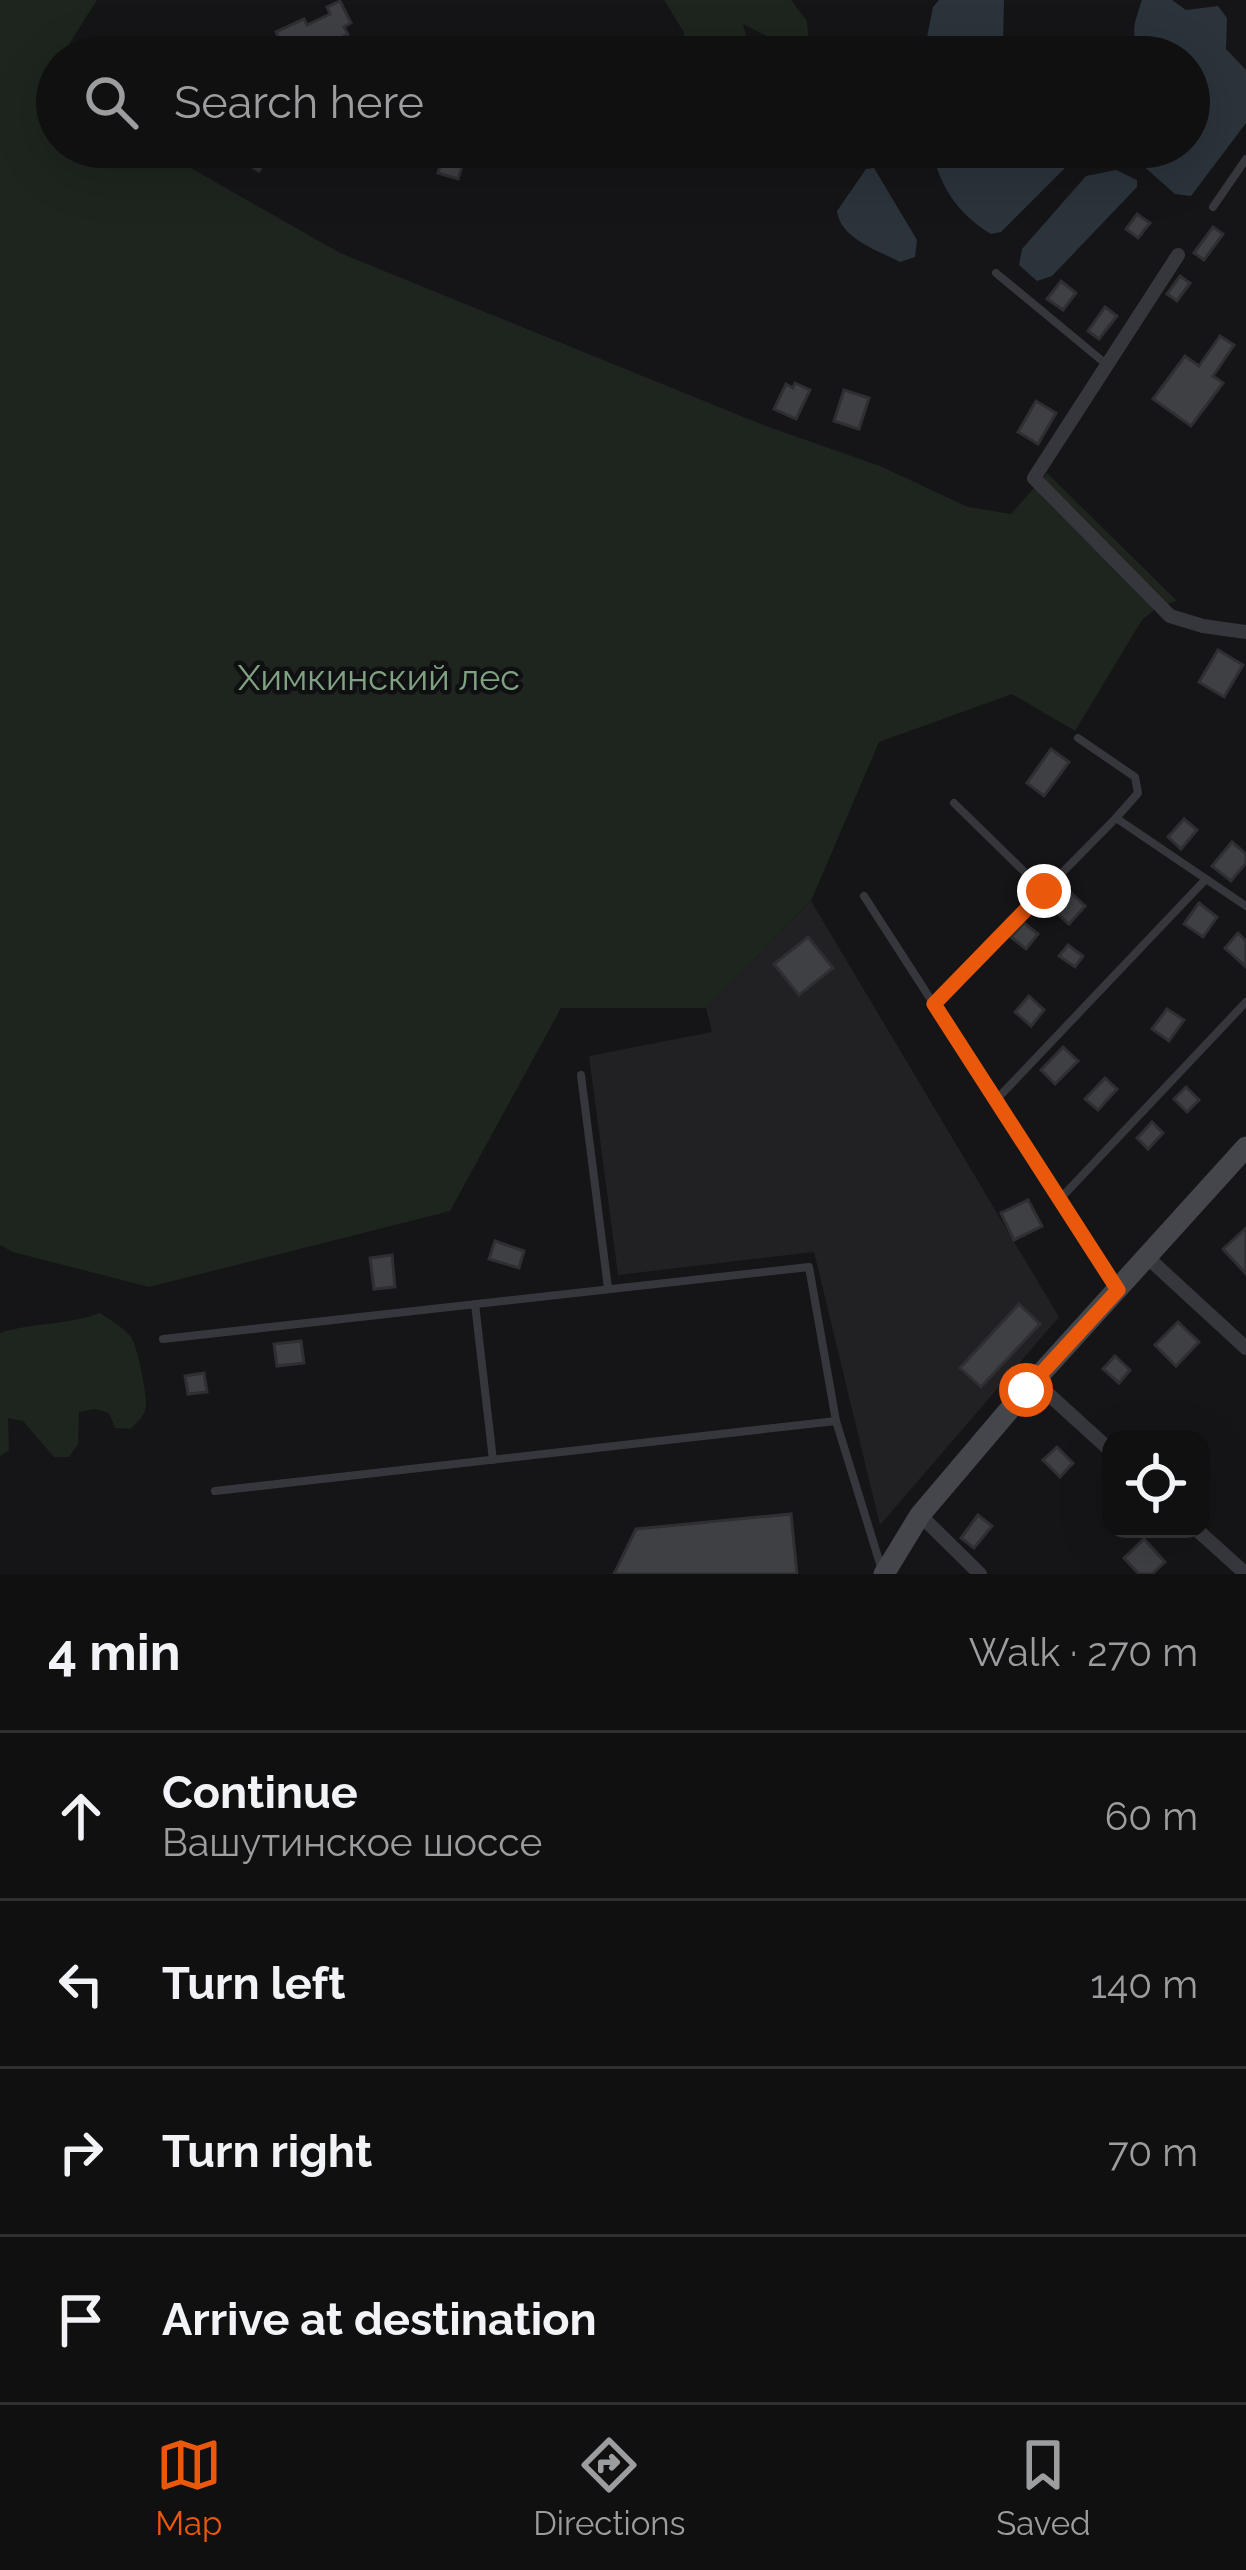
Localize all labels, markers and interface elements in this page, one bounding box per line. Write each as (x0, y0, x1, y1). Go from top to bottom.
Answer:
search box (36, 36, 1210, 168)
icon: search (78, 69, 144, 135)
text: Search here (174, 76, 424, 129)
park label: Химкинский лес (238, 656, 520, 698)
route end (1017, 864, 1071, 918)
route start (999, 1363, 1053, 1417)
map controls (1102, 1430, 1210, 1538)
button: locate (1102, 1430, 1210, 1538)
text: 4 min (48, 1622, 181, 1682)
text: Walk · 270 m (969, 1629, 1198, 1675)
text: Continue (162, 1766, 358, 1819)
icon: ahead (48, 1783, 114, 1849)
text: 60 m (1105, 1793, 1198, 1839)
text: Вашутинское шоссе (162, 1819, 542, 1865)
icon: left (48, 1951, 114, 2017)
text: Turn left (162, 1957, 345, 2010)
text: 140 m (1090, 1961, 1198, 2007)
icon: right (48, 2119, 114, 2185)
text: Turn right (162, 2125, 372, 2178)
text: 70 m (1108, 2129, 1198, 2175)
icon: arrive (48, 2287, 114, 2353)
text: Arrive at destination (162, 2293, 597, 2346)
tab: Map (155, 2432, 222, 2543)
tab: Directions (533, 2432, 686, 2543)
tab: Saved (996, 2432, 1091, 2543)

